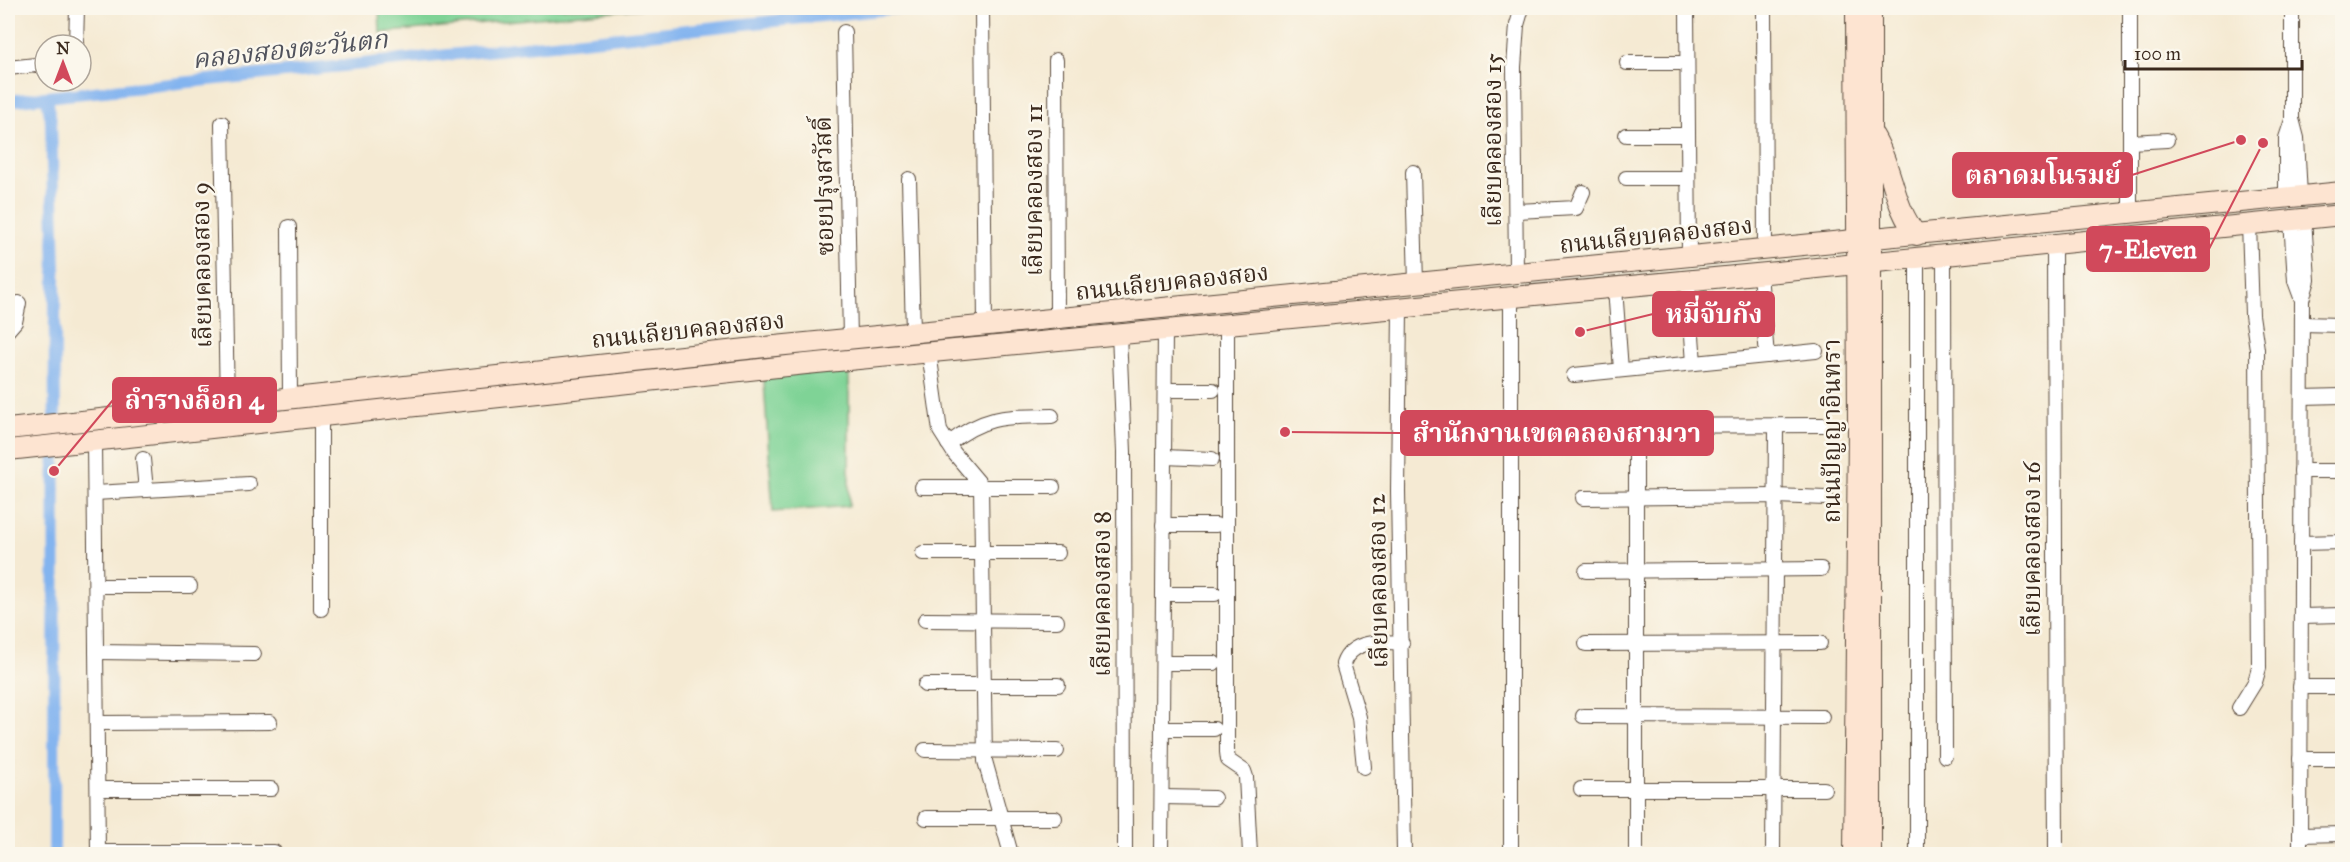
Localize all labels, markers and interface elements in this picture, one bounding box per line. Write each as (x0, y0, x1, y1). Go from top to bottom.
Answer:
water label: คลองสองตะวันตก (191, 23, 390, 75)
north arrow (33, 33, 93, 93)
scale bar (2125, 33, 2302, 71)
text: N (56, 39, 70, 58)
text: 100 m (2134, 43, 2181, 65)
street label: เลียบคลองสอง 15 (1478, 53, 1508, 227)
street label: เลียบคลองสอง 11 (1019, 104, 1049, 276)
street label: ซอยปรุงสวัสดิ์ (805, 115, 840, 256)
callout: ตลาดมโนรมย์ (1953, 153, 2132, 197)
text: ตลาดมโนรมย์ (1965, 157, 2122, 191)
street label: เลียบคลองสอง 9 (186, 182, 218, 348)
street label: ถนนเลียบคลองสอง (1558, 210, 1754, 260)
callout: 7-Eleven (2087, 227, 2209, 271)
text: 7-Eleven (2099, 233, 2197, 265)
street label: ถนนเลียบคลองสอง (1074, 257, 1270, 307)
callout: หมี่จับกัง (1653, 292, 1774, 336)
text: หมี่จับกัง (1666, 295, 1762, 330)
street label: ถนนเลียบคลองสอง (590, 305, 786, 355)
street label: ถนนปัญญาอินทรา (1817, 339, 1847, 523)
callout: ลำรางล็อก 4 (113, 378, 276, 422)
text: ลำรางล็อก 4 (125, 384, 265, 416)
callout: สำนักงานเขตคลองสามวา (1401, 411, 1713, 455)
text: สำนักงานเขตคลองสามวา (1413, 417, 1701, 449)
street label: เลียบคลองสอง 16 (2017, 461, 2047, 637)
street label: เลียบคลองสอง 12 (1361, 493, 1395, 669)
street label: เลียบคลองสอง 8 (1087, 511, 1117, 677)

